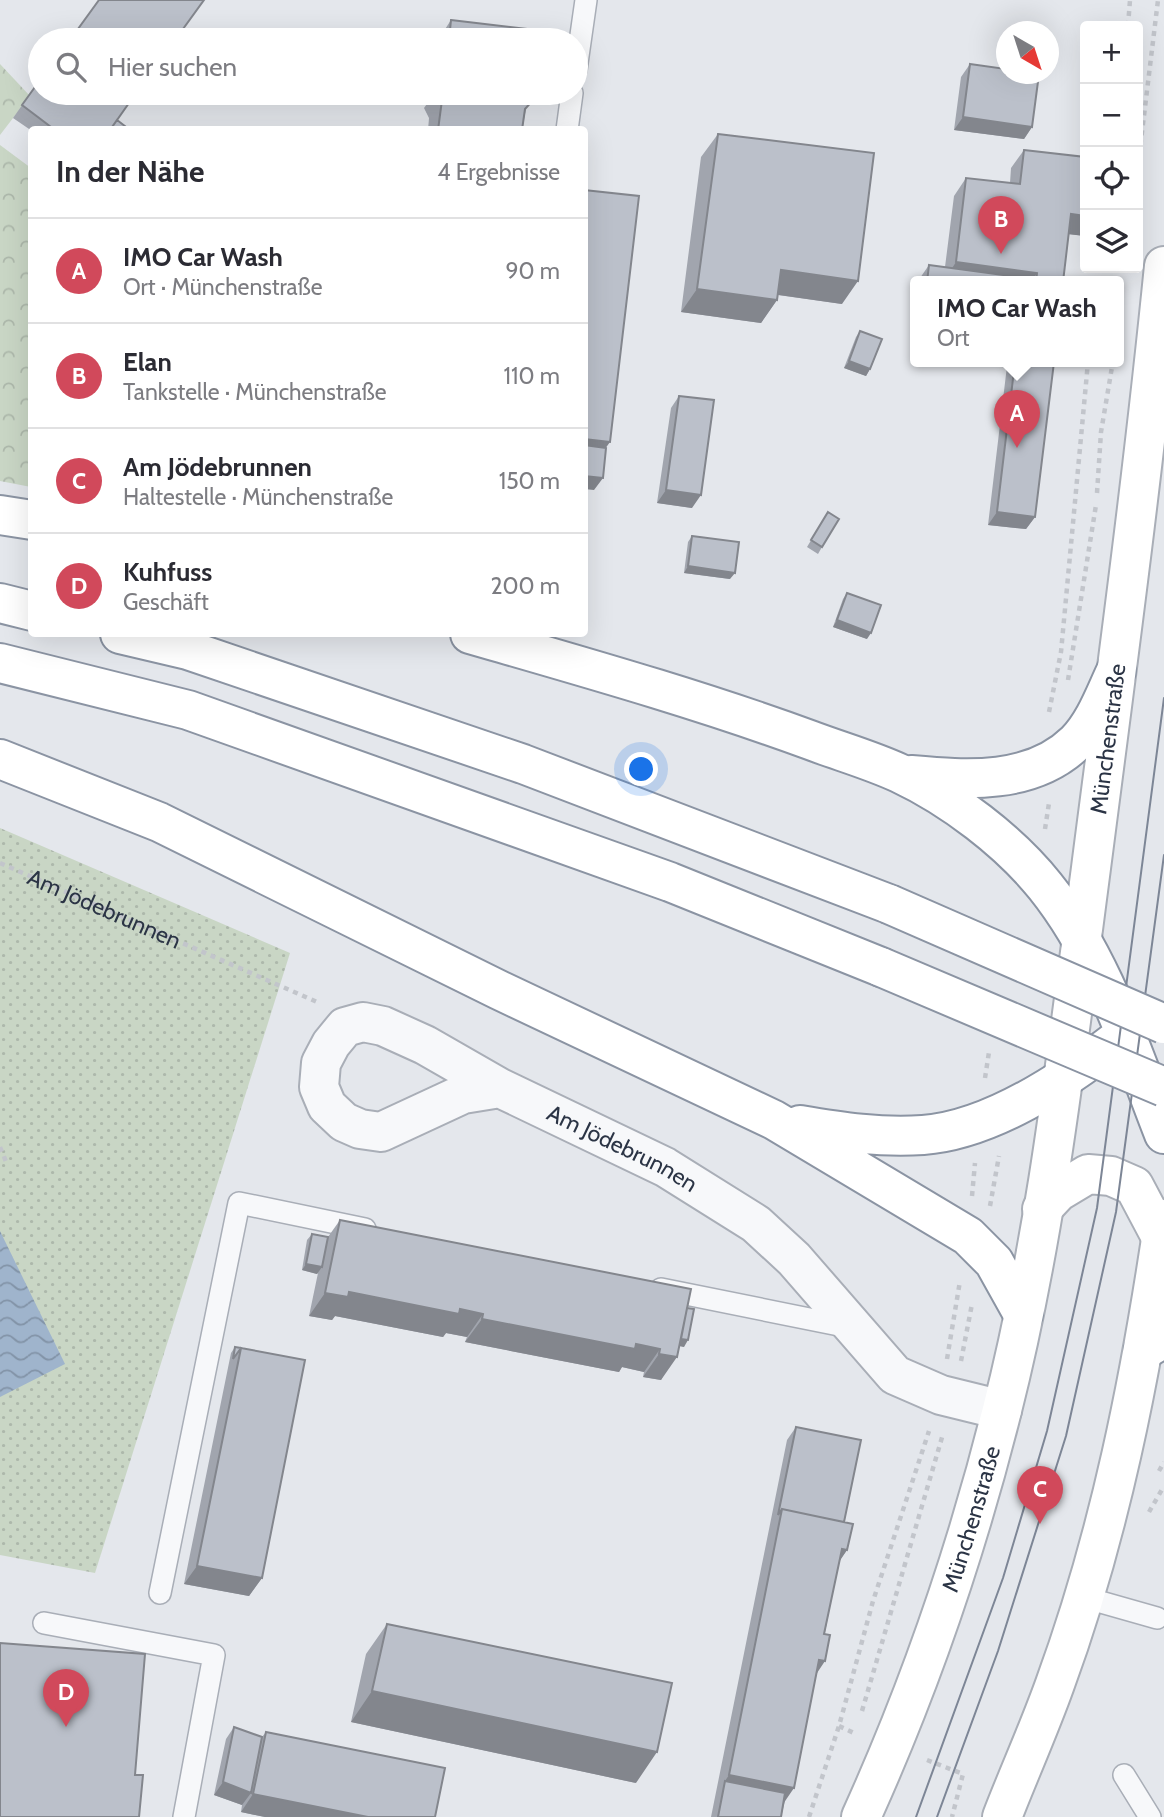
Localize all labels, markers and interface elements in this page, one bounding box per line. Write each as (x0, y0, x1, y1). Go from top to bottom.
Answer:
north arrow (996, 21, 1059, 84)
map controls (1080, 21, 1143, 273)
button: + (1080, 21, 1143, 84)
search box (28, 28, 588, 105)
icon: search (52, 48, 90, 86)
text: Hier suchen (108, 51, 237, 83)
button: − (1080, 84, 1143, 147)
button: locate (1080, 147, 1143, 210)
text: In der Nähe (56, 153, 205, 190)
text: 4 Ergebnisse (437, 158, 560, 186)
pin: B (978, 196, 1024, 254)
button: layers (1080, 210, 1143, 273)
text: IMO Car Wash (123, 241, 283, 273)
text: A (72, 257, 86, 285)
text: 90 m (506, 257, 560, 285)
text: Ort · Münchenstraße (123, 273, 323, 301)
popup (910, 276, 1124, 367)
text: IMO Car Wash (937, 292, 1097, 324)
text: Ort (937, 324, 970, 352)
text: Elan (123, 346, 172, 378)
text: B (72, 362, 86, 390)
text: 110 m (504, 362, 560, 390)
text: Tankstelle · Münchenstraße (123, 378, 387, 406)
pin: A (994, 390, 1040, 448)
text: Am Jödebrunnen (123, 451, 312, 483)
text: C (72, 467, 86, 495)
text: 150 m (499, 467, 560, 495)
text: Haltestelle · Münchenstraße (123, 483, 393, 511)
text: Kuhfuss (123, 556, 212, 588)
text: D (71, 572, 87, 600)
text: 200 m (490, 572, 560, 600)
text: Geschäft (123, 588, 209, 616)
street label: Münchenstraße (1084, 662, 1131, 816)
your location (624, 752, 658, 786)
street label: Am Jödebrunnen (23, 863, 185, 955)
street label: Am Jödebrunnen (543, 1099, 703, 1198)
street label: Münchenstraße (936, 1443, 1006, 1596)
pin: C (1017, 1466, 1063, 1524)
pin: D (43, 1669, 89, 1727)

